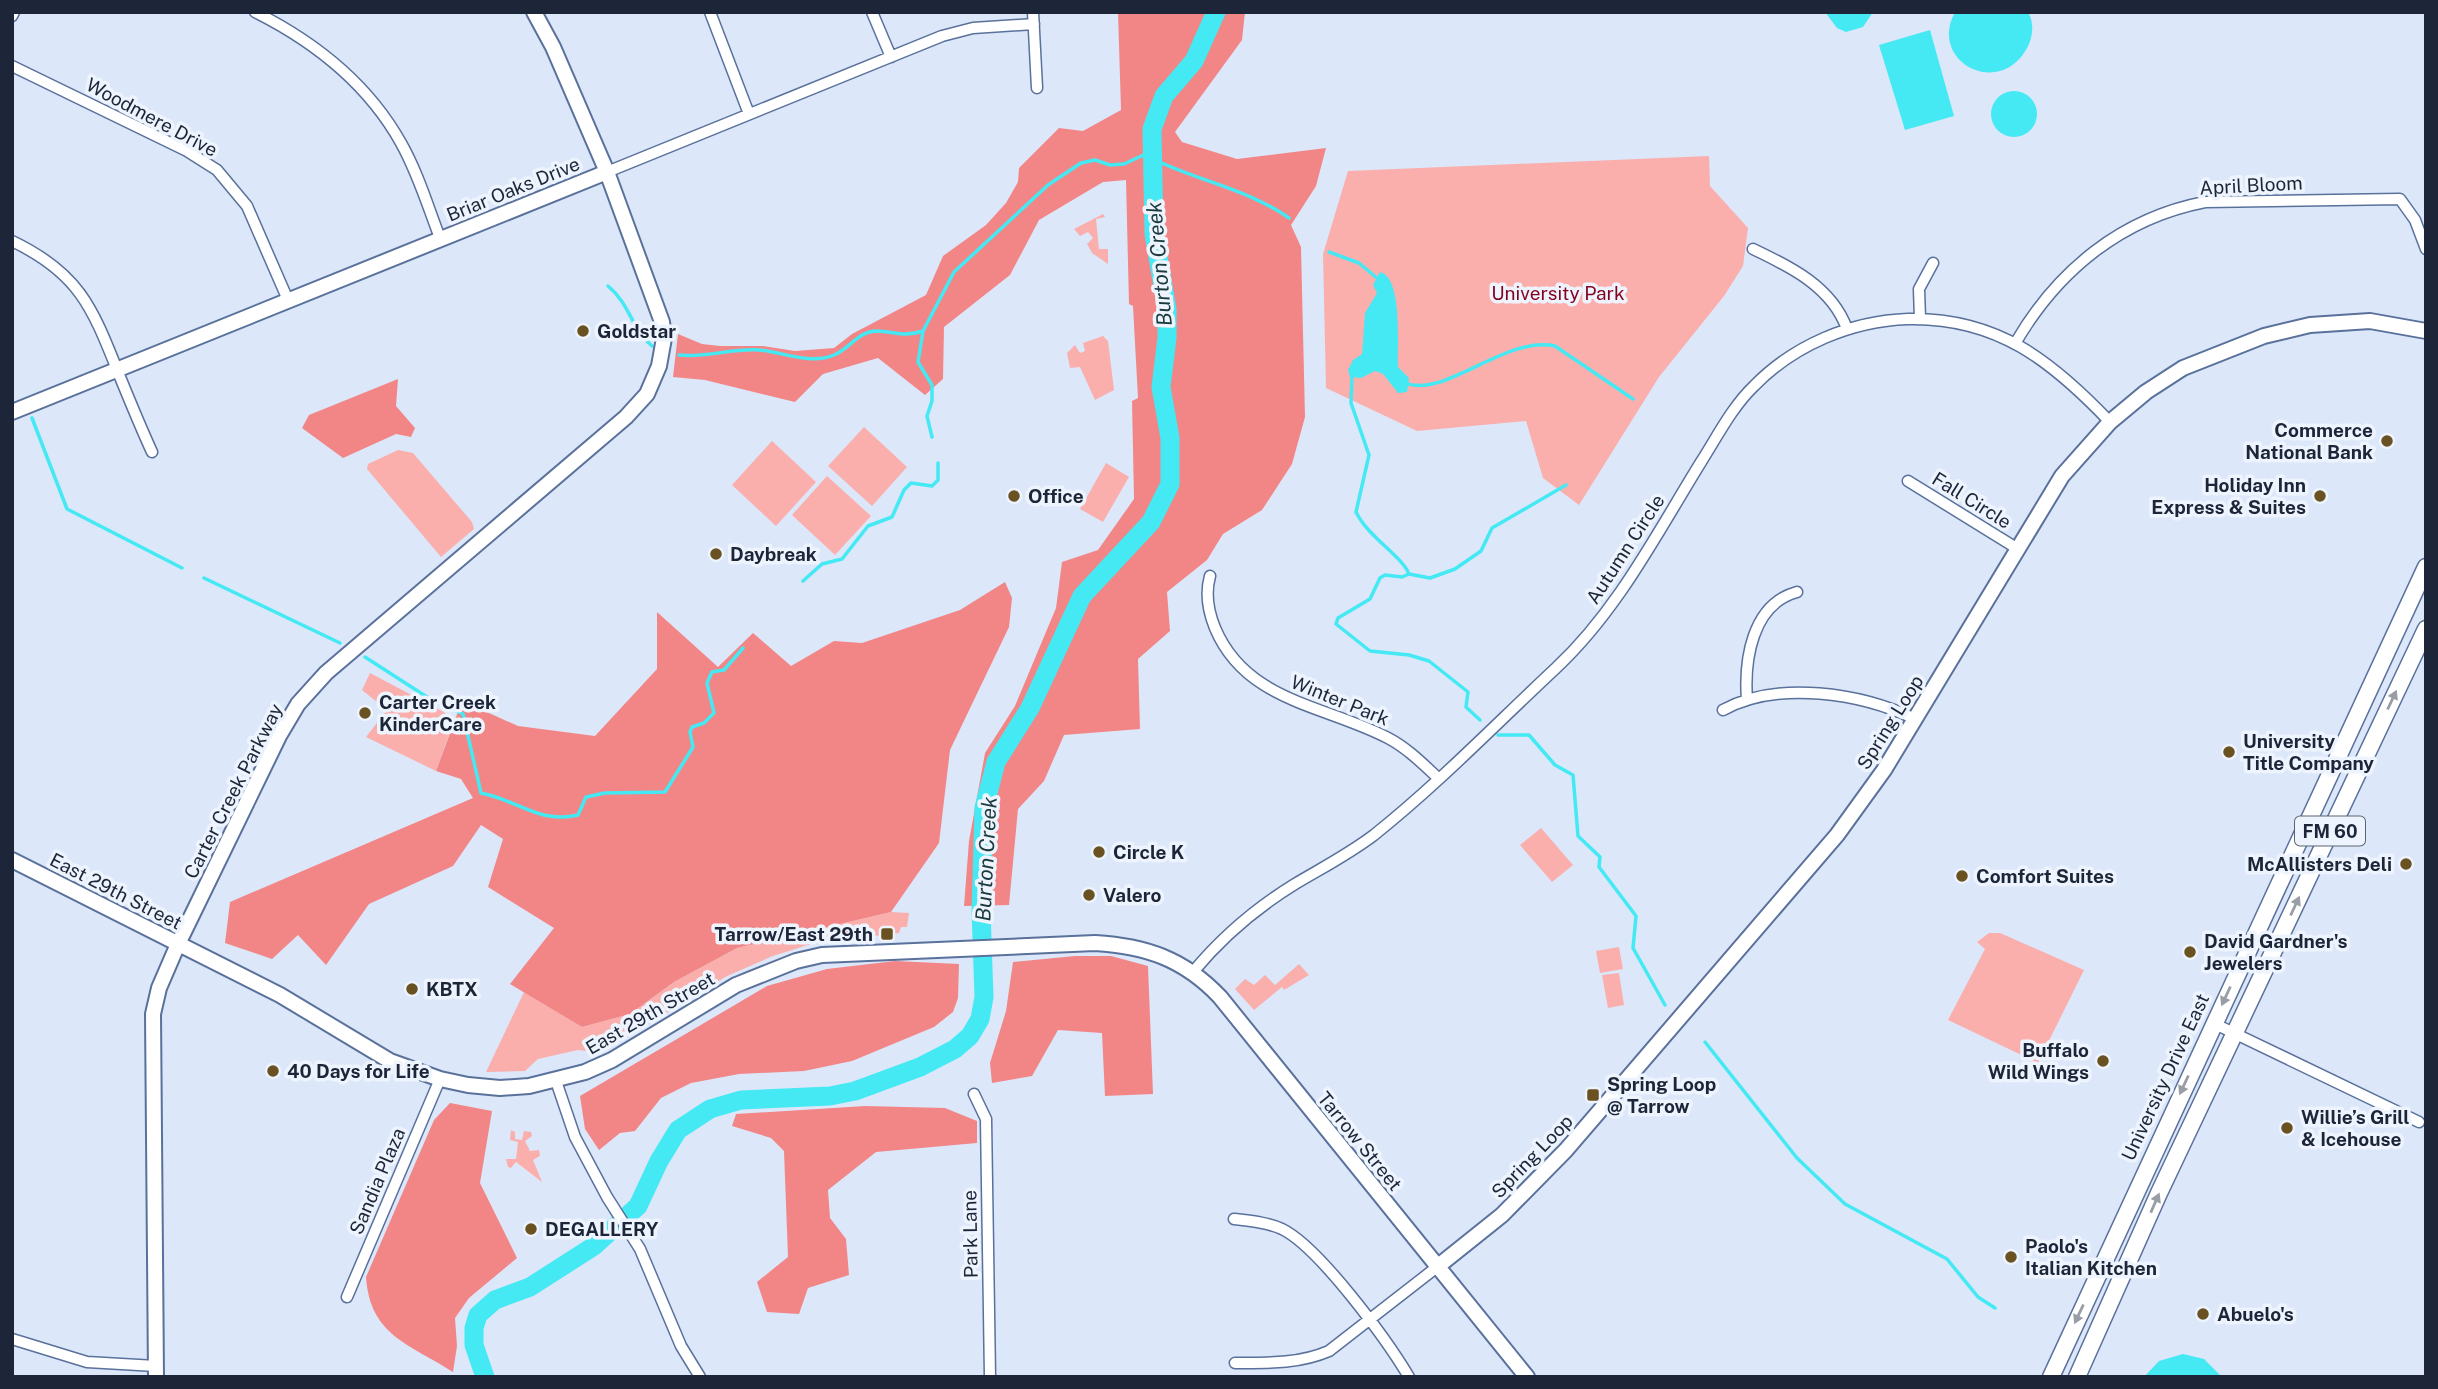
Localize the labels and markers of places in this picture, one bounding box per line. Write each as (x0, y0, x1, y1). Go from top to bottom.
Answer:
place label: Goldstar (597, 320, 676, 342)
marker: Goldstar (575, 323, 591, 339)
place label: Commerce National Bank (2245, 419, 2373, 463)
marker: Commerce National Bank (2379, 433, 2395, 449)
place label: Holiday Inn Express & Suites (2151, 474, 2306, 518)
place label: Office (1028, 485, 1084, 507)
marker: Office (1006, 488, 1022, 504)
marker: Holiday Inn Express & Suites (2312, 488, 2328, 504)
place label: Daybreak (730, 543, 817, 565)
marker: Daybreak (708, 546, 724, 562)
place label: Carter Creek KinderCare (379, 691, 496, 735)
marker: Carter Creek KinderCare (357, 705, 373, 721)
place label: University Title Company (2243, 730, 2374, 774)
marker: University Title Company (2221, 744, 2237, 760)
place label: Circle K (1113, 841, 1185, 863)
marker: Circle K (1091, 844, 1107, 860)
place label: McAllisters Deli (2247, 853, 2392, 875)
marker: McAllisters Deli (2398, 856, 2414, 872)
place label: Comfort Suites (1976, 865, 2114, 887)
marker: Comfort Suites (1954, 868, 1970, 884)
place label: Valero (1103, 884, 1162, 906)
marker: Valero (1081, 887, 1097, 903)
place label: Tarrow/East 29th (715, 923, 873, 945)
marker: Tarrow/East 29th (879, 926, 895, 942)
place label: David Gardner's Jewelers (2204, 930, 2348, 974)
marker: David Gardner's Jewelers (2182, 944, 2198, 960)
place label: KBTX (426, 978, 478, 1000)
marker: KBTX (404, 981, 420, 997)
place label: Buffalo Wild Wings (1988, 1039, 2089, 1083)
marker: Buffalo Wild Wings (2095, 1053, 2111, 1069)
place label: 40 Days for Life (287, 1060, 430, 1082)
marker: 40 Days for Life (265, 1063, 281, 1079)
place label: Spring Loop @ Tarrow (1607, 1073, 1716, 1117)
marker: Spring Loop @ Tarrow (1585, 1087, 1601, 1103)
place label: Willie’s Grill & Icehouse (2301, 1106, 2410, 1150)
marker: Willie’s Grill & Icehouse (2279, 1120, 2295, 1136)
place label: DEGALLERY (545, 1218, 659, 1240)
marker: DEGALLERY (523, 1221, 539, 1237)
place label: Paolo's Italian Kitchen (2025, 1235, 2157, 1279)
marker: Paolo's Italian Kitchen (2003, 1249, 2019, 1265)
place label: Abuelo's (2217, 1303, 2294, 1325)
marker: Abuelo's (2195, 1306, 2211, 1322)

